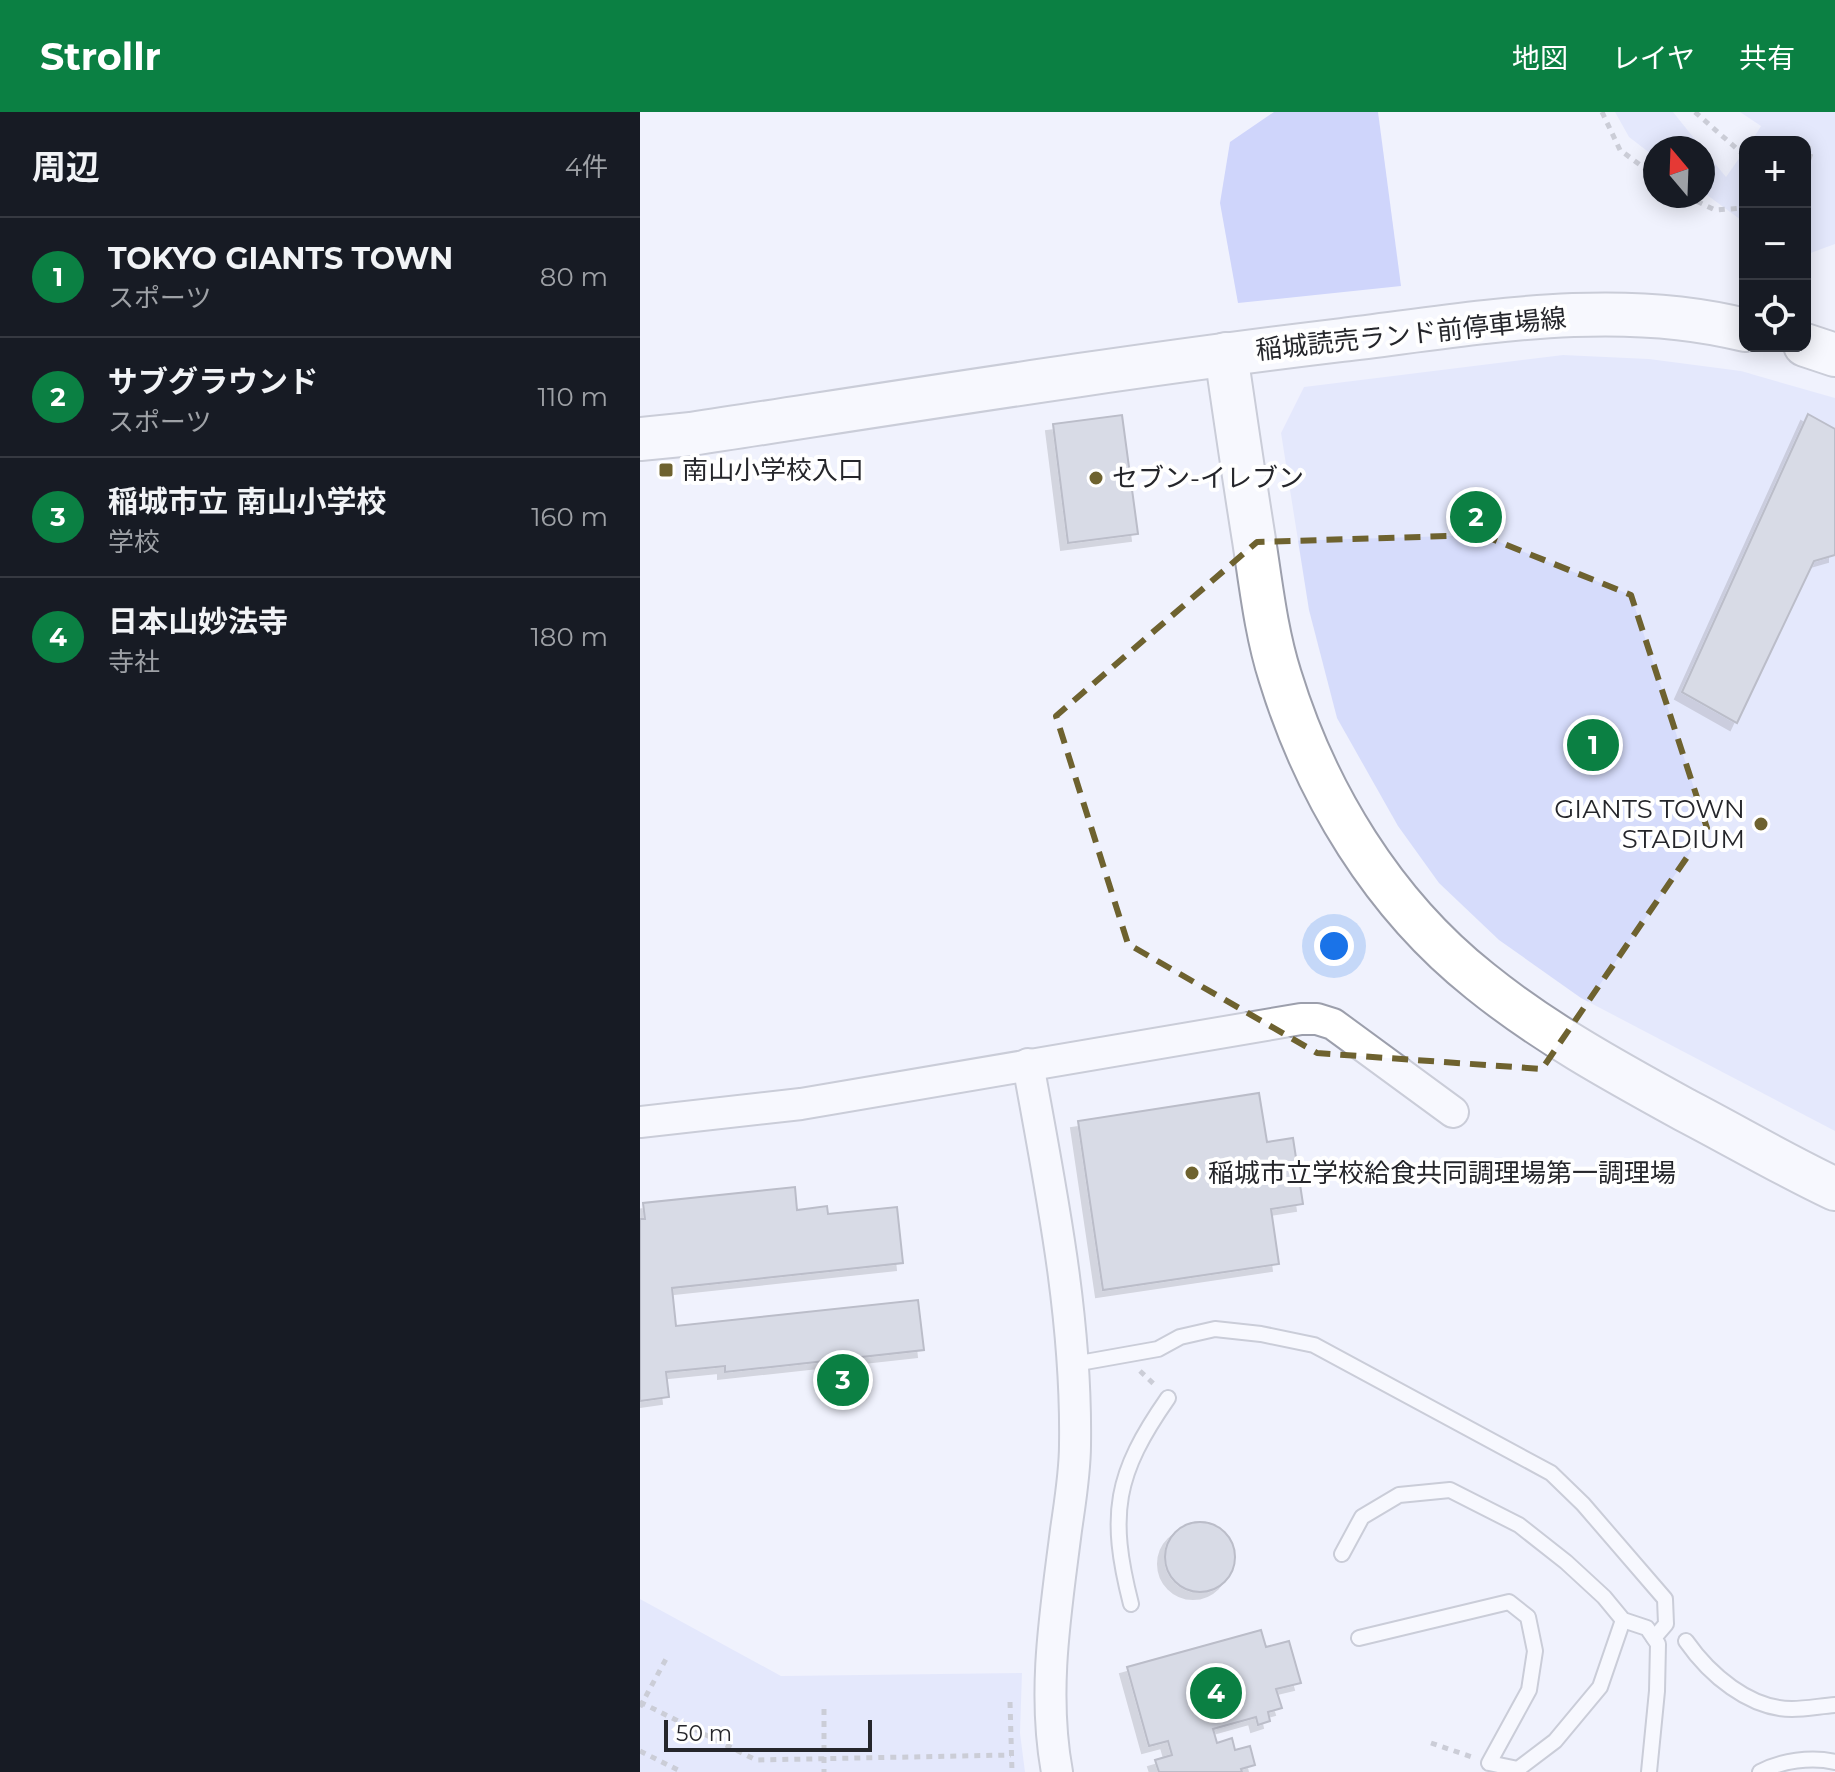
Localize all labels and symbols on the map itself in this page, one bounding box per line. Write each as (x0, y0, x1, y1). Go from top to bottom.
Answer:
north arrow (1643, 136, 1715, 208)
street label: 稲城読売ランド前停車場線 (1254, 302, 1568, 366)
place label: 南山小学校入口 (682, 454, 864, 486)
marker: 南山小学校入口 (657, 461, 675, 479)
place label: セブン-イレブン (1112, 462, 1304, 494)
marker: セブン-イレブン (1087, 469, 1105, 487)
pin: 2 (1450, 487, 1502, 547)
pin: 1 (1567, 715, 1619, 775)
place label: GIANTS TOWN STADIUM (1554, 793, 1745, 855)
marker: GIANTS TOWN STADIUM (1752, 815, 1770, 833)
your location (1314, 926, 1354, 966)
place label: 稲城市立学校給食共同調理場第一調理場 (1208, 1157, 1676, 1189)
marker: 稲城市立学校給食共同調理場第一調理場 (1183, 1164, 1201, 1182)
pin: 3 (817, 1350, 869, 1410)
pin: 4 (1190, 1663, 1242, 1723)
scale bar (664, 1716, 872, 1752)

